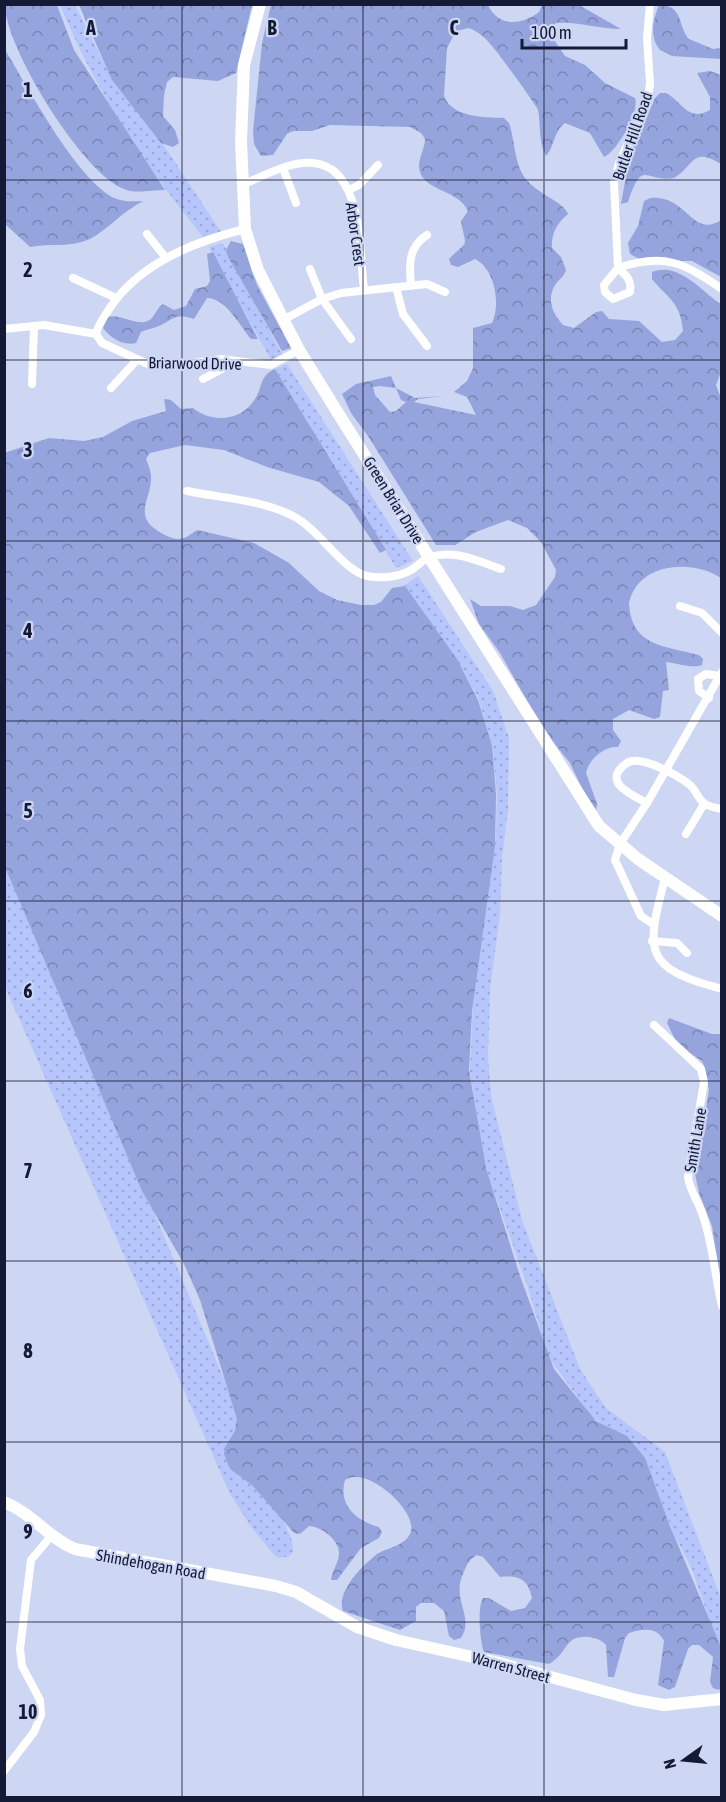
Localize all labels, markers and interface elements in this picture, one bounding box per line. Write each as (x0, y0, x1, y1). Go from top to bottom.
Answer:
scale bar (522, 12, 626, 50)
text: A (85, 16, 96, 39)
text: B (267, 16, 277, 39)
text: C (450, 16, 459, 39)
text: 100 m (531, 22, 572, 43)
text: 1 (23, 78, 33, 101)
street label: Butler Hill Road (608, 89, 656, 183)
street label: Arbor Crest (343, 201, 369, 267)
text: 2 (23, 258, 33, 281)
street label: Briarwood Drive (148, 353, 242, 373)
text: 3 (23, 438, 33, 461)
street label: Green Briar Drive (360, 453, 428, 547)
text: 4 (22, 619, 33, 642)
text: 5 (23, 799, 33, 822)
text: 6 (23, 979, 33, 1002)
street label: Smith Lane (680, 1106, 710, 1174)
text: 7 (23, 1159, 33, 1182)
text: 8 (23, 1339, 33, 1362)
text: 9 (23, 1520, 33, 1543)
street label: Shindehogan Road (95, 1546, 207, 1583)
street label: Warren Street (470, 1648, 552, 1686)
text: 10 (19, 1700, 37, 1723)
north arrow (654, 1730, 714, 1790)
text: N (660, 1757, 679, 1771)

